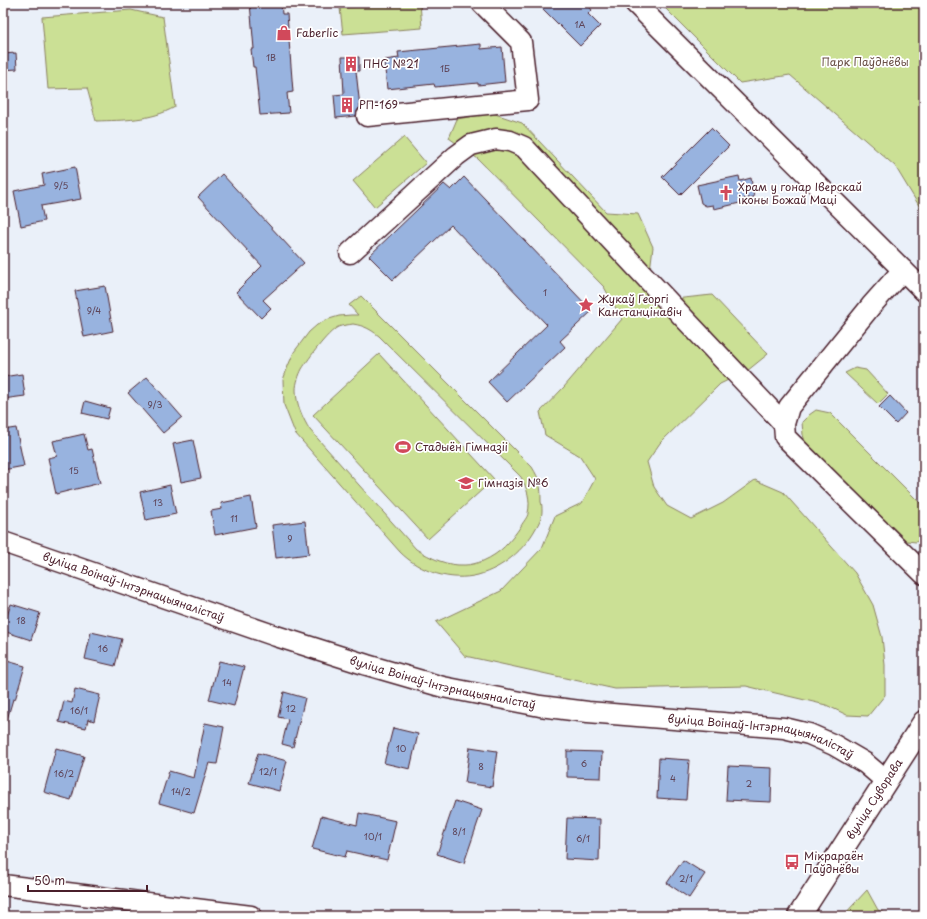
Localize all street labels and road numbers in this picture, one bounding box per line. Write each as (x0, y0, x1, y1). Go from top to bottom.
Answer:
street label: вуліца Воінаў-Інтэрнацыяналістаў (41, 547, 227, 626)
street label: вуліца Воінаў-Інтэрнацыяналістаў (348, 651, 537, 713)
street label: вуліца Воінаў-Інтэрнацыяналістаў (667, 710, 857, 763)
street label: вуліца Суворава (841, 755, 906, 843)

